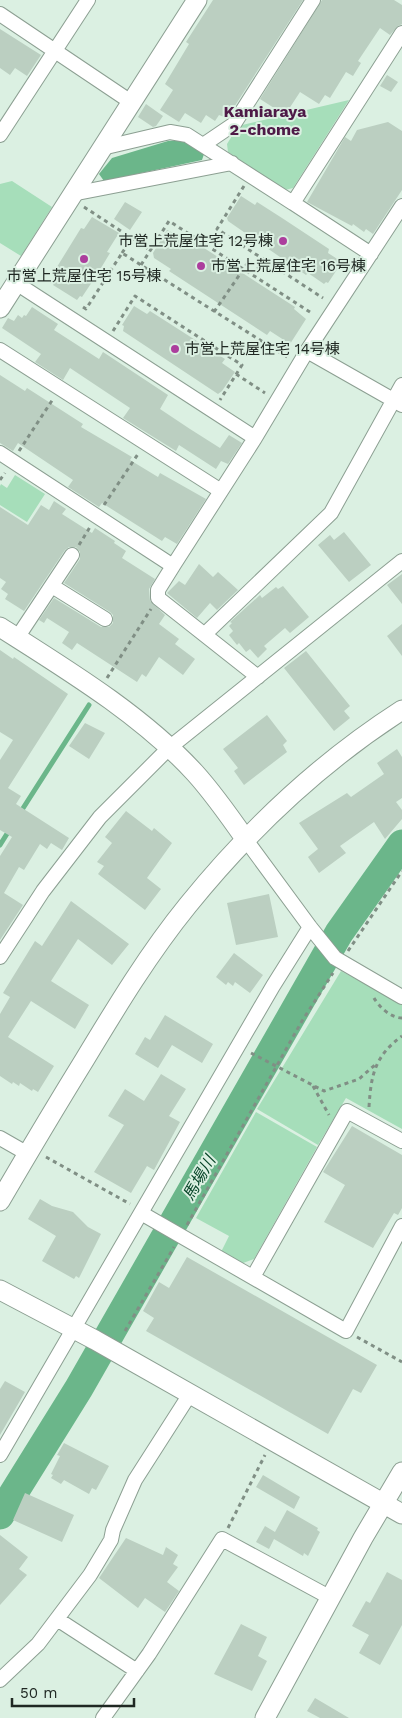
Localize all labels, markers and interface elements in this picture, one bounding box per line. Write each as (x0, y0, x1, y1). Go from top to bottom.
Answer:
district label: Kamiaraya 2-chome (224, 102, 307, 139)
place label: 市営上荒屋住宅 12号棟 (119, 232, 273, 250)
marker: 市営上荒屋住宅 12号棟 (277, 235, 289, 247)
marker: 市営上荒屋住宅 15号棟 (78, 253, 90, 265)
place label: 市営上荒屋住宅 16号棟 (211, 257, 366, 275)
marker: 市営上荒屋住宅 16号棟 (195, 260, 207, 272)
place label: 市営上荒屋住宅 15号棟 (7, 267, 161, 285)
place label: 市営上荒屋住宅 14号棟 (185, 340, 340, 358)
marker: 市営上荒屋住宅 14号棟 (169, 343, 181, 355)
water label: 馬場川 (179, 1151, 220, 1204)
scale bar (12, 1676, 135, 1708)
text: 50 m (20, 1684, 57, 1702)

